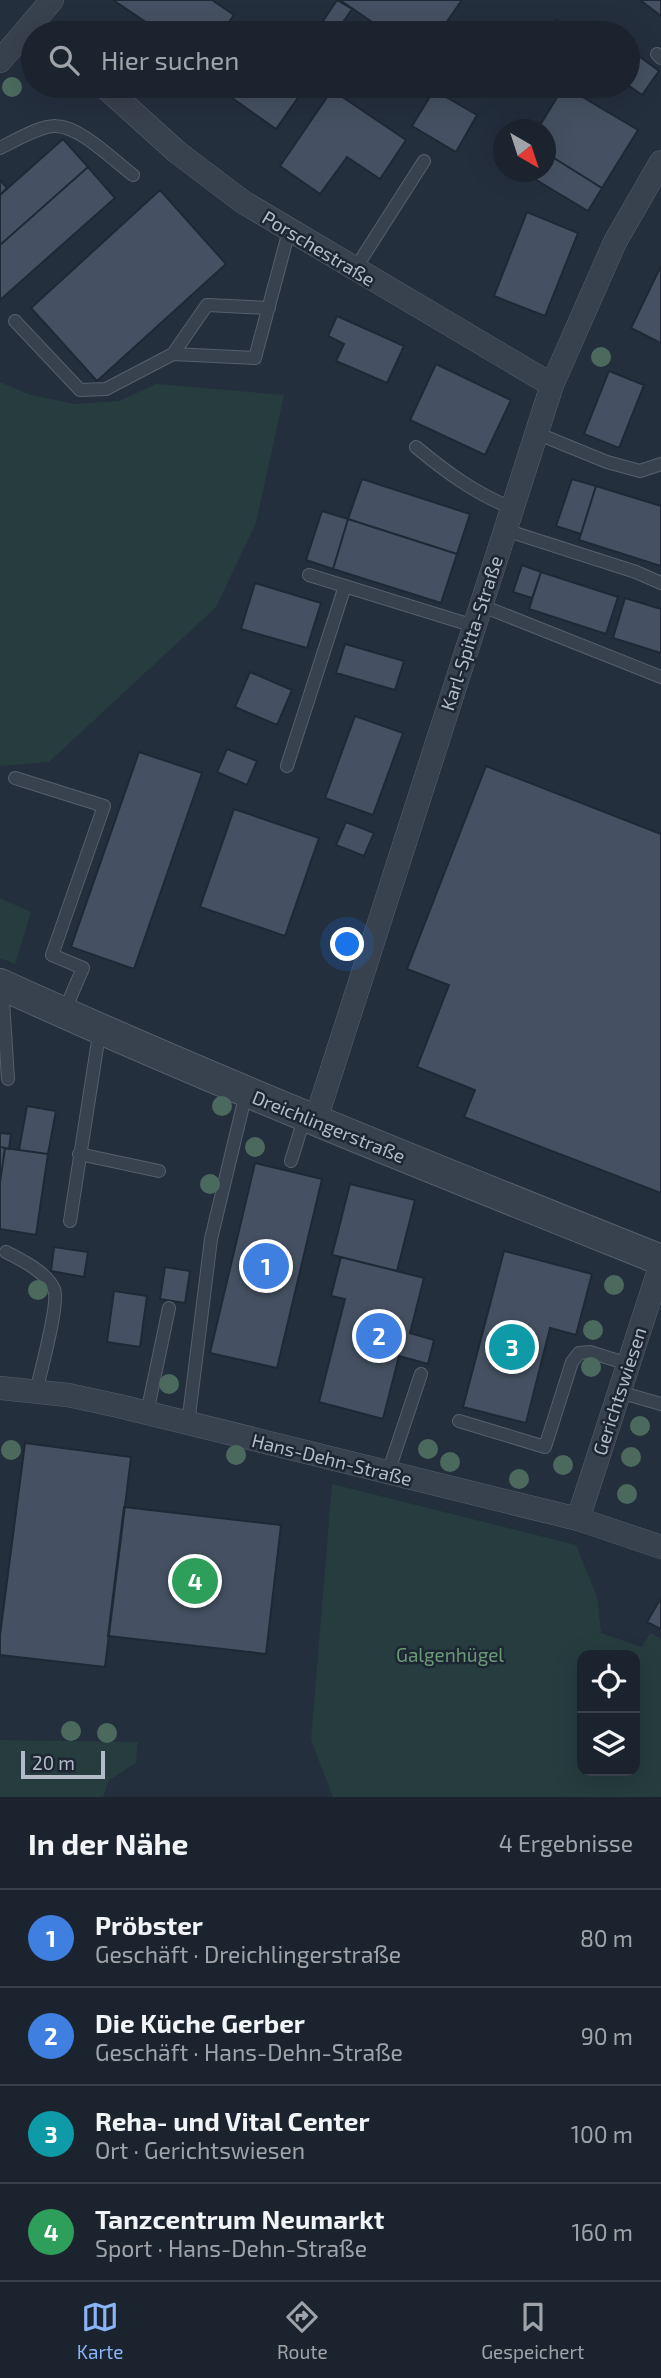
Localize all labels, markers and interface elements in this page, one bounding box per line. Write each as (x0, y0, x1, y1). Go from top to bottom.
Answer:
search box (21, 21, 640, 98)
icon: search (45, 41, 83, 79)
text: Hier suchen (101, 44, 239, 75)
north arrow (493, 119, 556, 182)
street label: Porschestraße (258, 205, 380, 291)
street label: Karl-Spitta-Straße (435, 553, 507, 713)
your location (330, 927, 364, 961)
street label: Dreichlingerstraße (249, 1085, 409, 1167)
pin: 1 (243, 1240, 289, 1292)
pin: 2 (356, 1310, 402, 1362)
pin: 3 (489, 1321, 535, 1373)
street label: Gerichtswiesen (587, 1324, 651, 1458)
street label: Hans-Dehn-Straße (249, 1428, 415, 1490)
pin: 4 (172, 1555, 218, 1607)
park label: Galgenhügel (396, 1643, 504, 1666)
map controls (577, 1650, 640, 1776)
button: locate (577, 1650, 640, 1713)
button: layers (577, 1713, 640, 1776)
scale bar (21, 1748, 105, 1780)
text: 20 m (32, 1751, 75, 1774)
text: In der Nähe (28, 1825, 189, 1861)
text: 4 Ergebnisse (499, 1829, 633, 1857)
text: Pröbster (95, 1909, 203, 1940)
text: 1 (46, 1924, 56, 1952)
text: 80 m (580, 1924, 633, 1952)
text: Geschäft · Dreichlingerstraße (95, 1940, 401, 1968)
text: Die Küche Gerber (95, 2007, 305, 2038)
text: 2 (44, 2022, 58, 2050)
text: 90 m (581, 2022, 633, 2050)
text: Geschäft · Hans-Dehn-Straße (95, 2038, 403, 2066)
text: Reha- und Vital Center (95, 2105, 370, 2136)
text: 3 (44, 2120, 58, 2148)
text: 100 m (571, 2120, 633, 2148)
text: Ort · Gerichtswiesen (95, 2136, 305, 2164)
text: Tanzcentrum Neumarkt (95, 2203, 384, 2234)
text: 4 (44, 2218, 58, 2246)
text: 160 m (572, 2218, 633, 2246)
text: Sport · Hans-Dehn-Straße (95, 2234, 367, 2262)
tab: Karte (77, 2298, 123, 2363)
tab: Route (277, 2298, 328, 2363)
tab: Gespeichert (481, 2298, 584, 2363)

